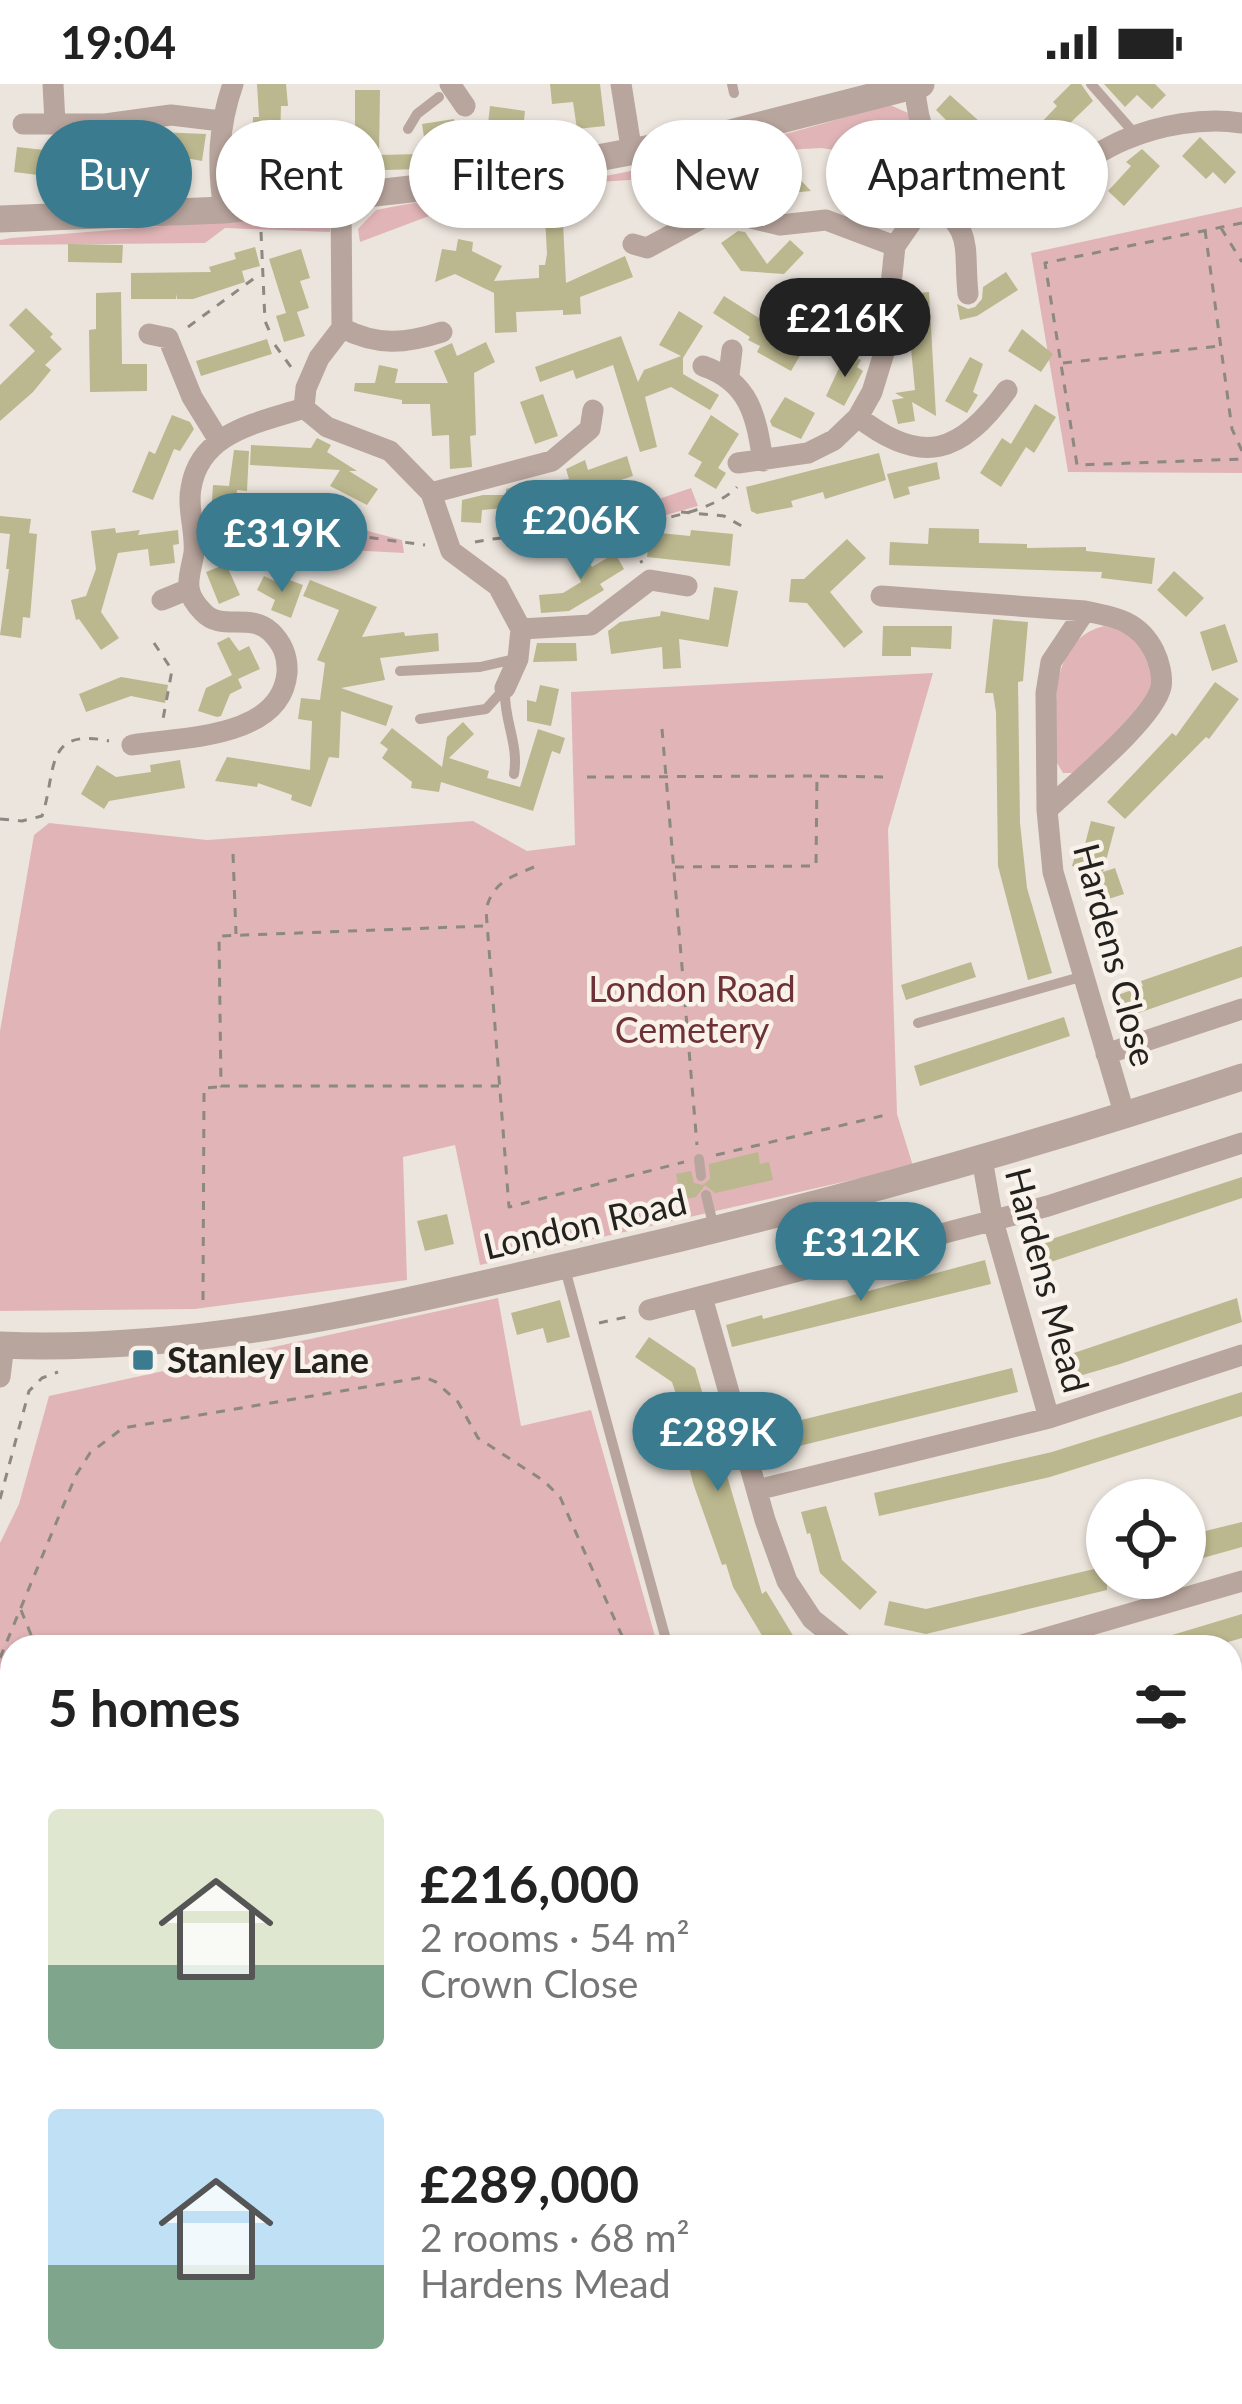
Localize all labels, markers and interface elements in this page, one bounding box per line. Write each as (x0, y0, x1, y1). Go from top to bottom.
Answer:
text: 19:04 (60, 15, 176, 69)
chip: Buy (36, 120, 192, 228)
chip: Rent (216, 120, 385, 228)
chip: Filters (409, 120, 607, 228)
chip: New (631, 120, 802, 228)
chip: Apartment (826, 120, 1108, 228)
pin: £216K (761, 278, 929, 380)
text: £216K (786, 294, 904, 340)
pin: £206K (497, 480, 665, 582)
pin: £319K (198, 493, 366, 595)
text: £206K (522, 496, 640, 542)
text: £319K (223, 509, 341, 555)
street label: Hardens Close (1065, 839, 1167, 1071)
park label: London Road Cemetery (588, 966, 796, 1051)
street label: Hardens Mead (997, 1162, 1099, 1397)
street label: London Road (479, 1178, 691, 1268)
pin: £312K (777, 1202, 945, 1304)
text: £312K (802, 1218, 920, 1264)
place label: Stanley Lane (167, 1337, 369, 1381)
marker: Stanley Lane (130, 1347, 156, 1373)
pin: £289K (634, 1392, 802, 1494)
text: £289K (659, 1408, 777, 1454)
map controls (1086, 1479, 1206, 1599)
button: locate (1086, 1479, 1206, 1599)
icon: filters (1128, 1674, 1194, 1740)
text: 5 homes (48, 1677, 240, 1738)
text: £216,000 (420, 1853, 639, 1914)
icon: home (144, 1857, 288, 2001)
text: 2 rooms · 54 m² (420, 1914, 690, 1960)
text: Crown Close (420, 1960, 638, 2006)
text: £289,000 (420, 2153, 639, 2214)
icon: home (144, 2157, 288, 2301)
text: 2 rooms · 68 m² (420, 2214, 690, 2260)
text: Hardens Mead (420, 2260, 671, 2306)

